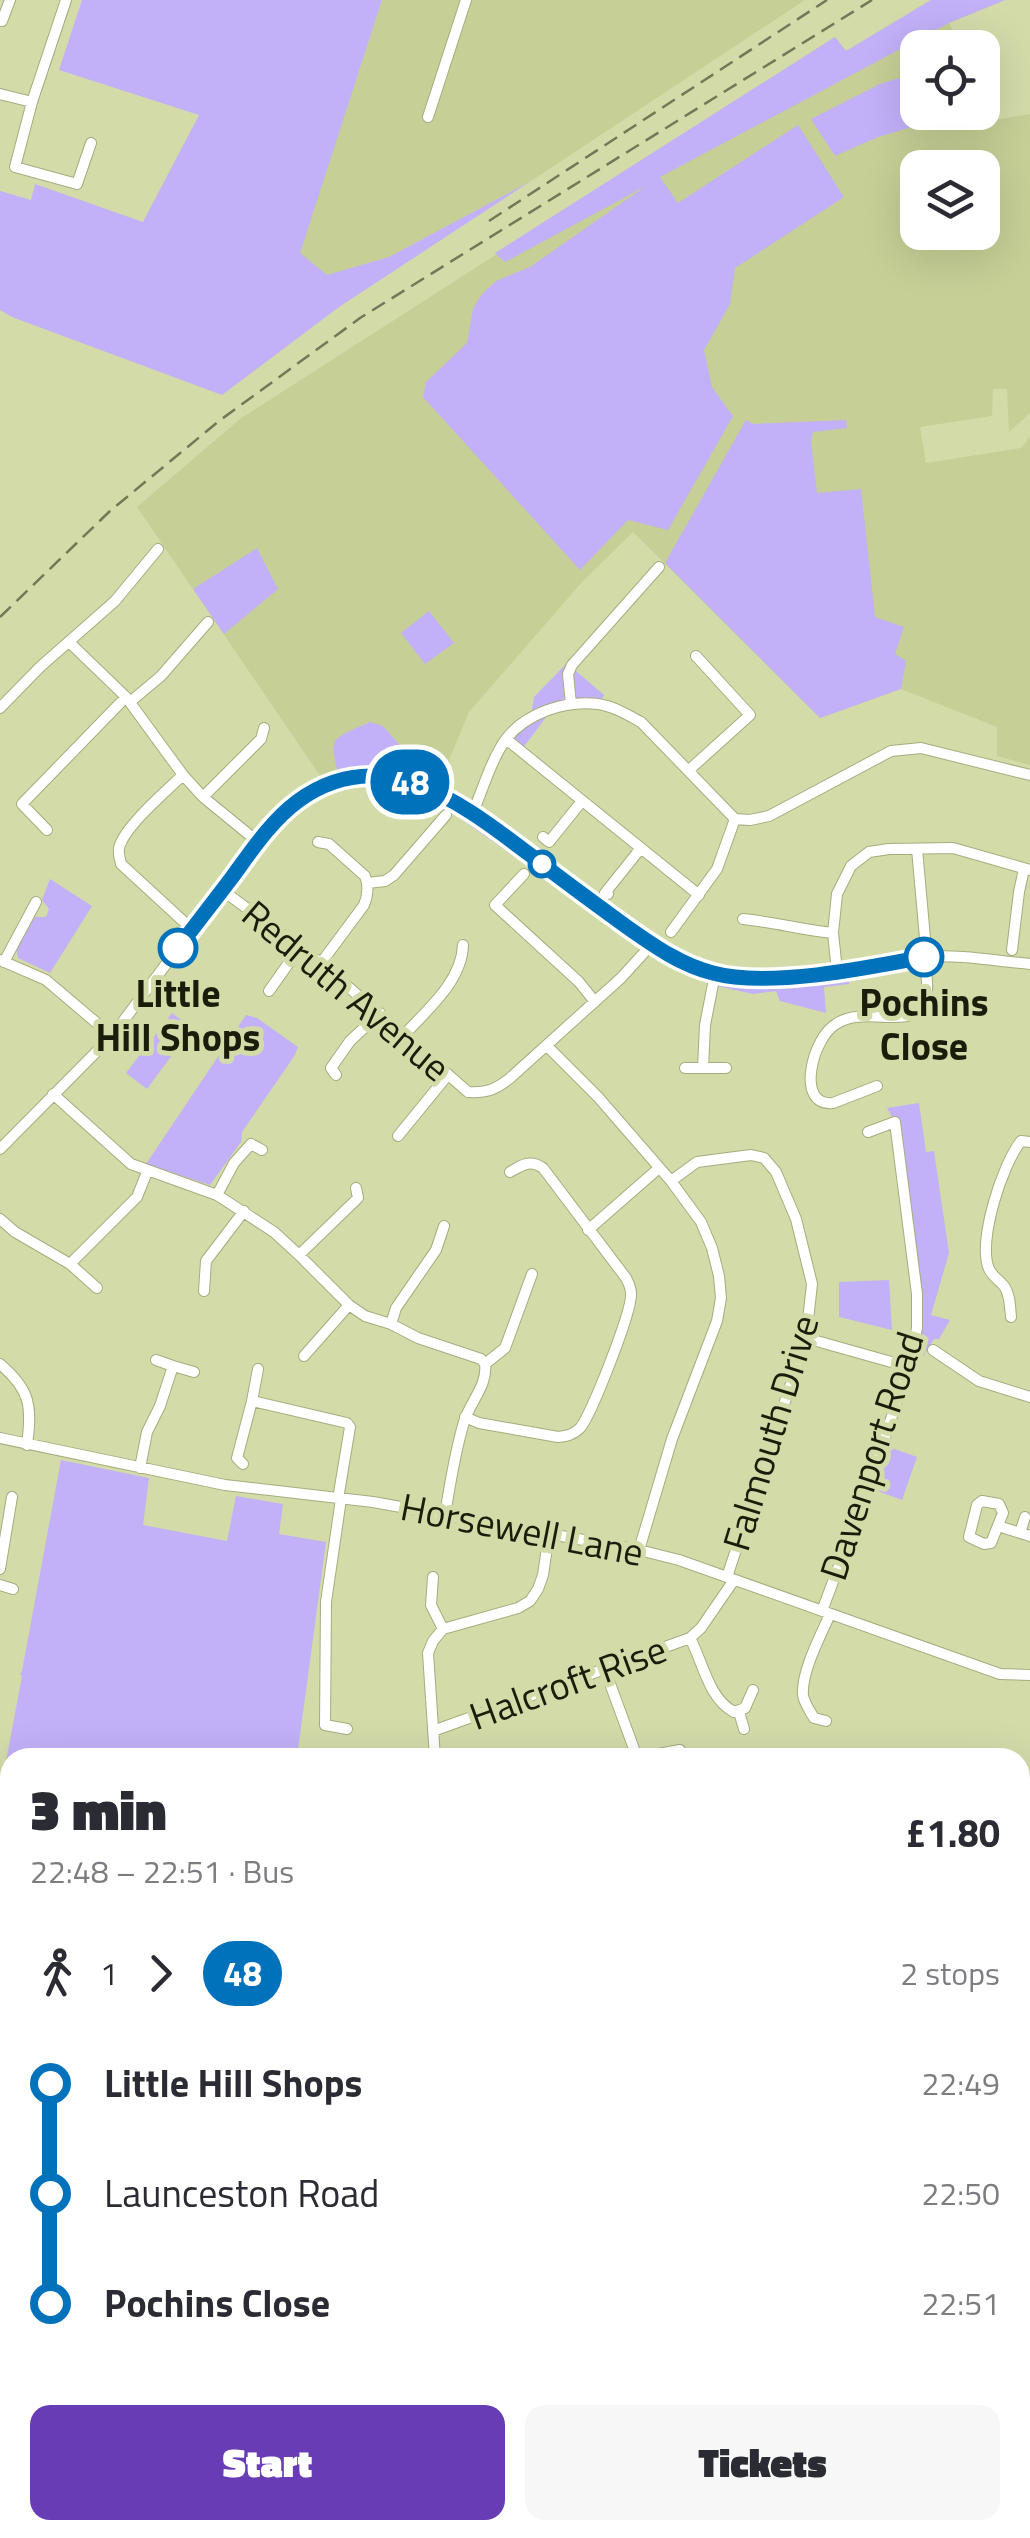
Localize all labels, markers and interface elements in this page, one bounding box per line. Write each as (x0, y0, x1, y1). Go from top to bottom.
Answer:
map controls (900, 30, 1000, 250)
button: locate (900, 30, 1000, 130)
button: layers (900, 150, 1000, 250)
line badge: 48 (365, 750, 455, 814)
text: 48 (390, 755, 430, 809)
unlabelled marker (529, 851, 555, 877)
street label: Redruth Avenue (230, 886, 464, 1095)
marker: Little Hill Shops (159, 929, 197, 967)
marker: Pochins Close (905, 938, 943, 976)
place label: Little Hill Shops (96, 964, 260, 1066)
place label: Pochins Close (859, 973, 989, 1075)
street label: Falmouth Drive (707, 1308, 833, 1558)
street label: Davenport Road (804, 1324, 939, 1587)
street label: Horsewell Lane (396, 1477, 648, 1581)
street label: Halcroft Rise (461, 1620, 674, 1744)
text: 3 min (30, 1768, 167, 1851)
text: £1.80 (905, 1804, 1000, 1862)
text: 22:48 – 22:51 · Bus (30, 1847, 294, 1895)
icon: walk (30, 1946, 85, 2001)
icon: forward (133, 1946, 188, 2001)
text: 48 (223, 1946, 262, 2000)
text: 1 (100, 1949, 118, 1997)
text: 2 stops (900, 1949, 1000, 1997)
text: Little Hill Shops (104, 2054, 362, 2112)
text: 22:49 (921, 2059, 1000, 2107)
text: Launceston Road (104, 2164, 379, 2222)
text: 22:50 (921, 2169, 1000, 2217)
text: Pochins Close (104, 2274, 330, 2332)
text: 22:51 (921, 2279, 1000, 2327)
button: Start (30, 2405, 505, 2520)
button: Tickets (525, 2405, 1000, 2520)

